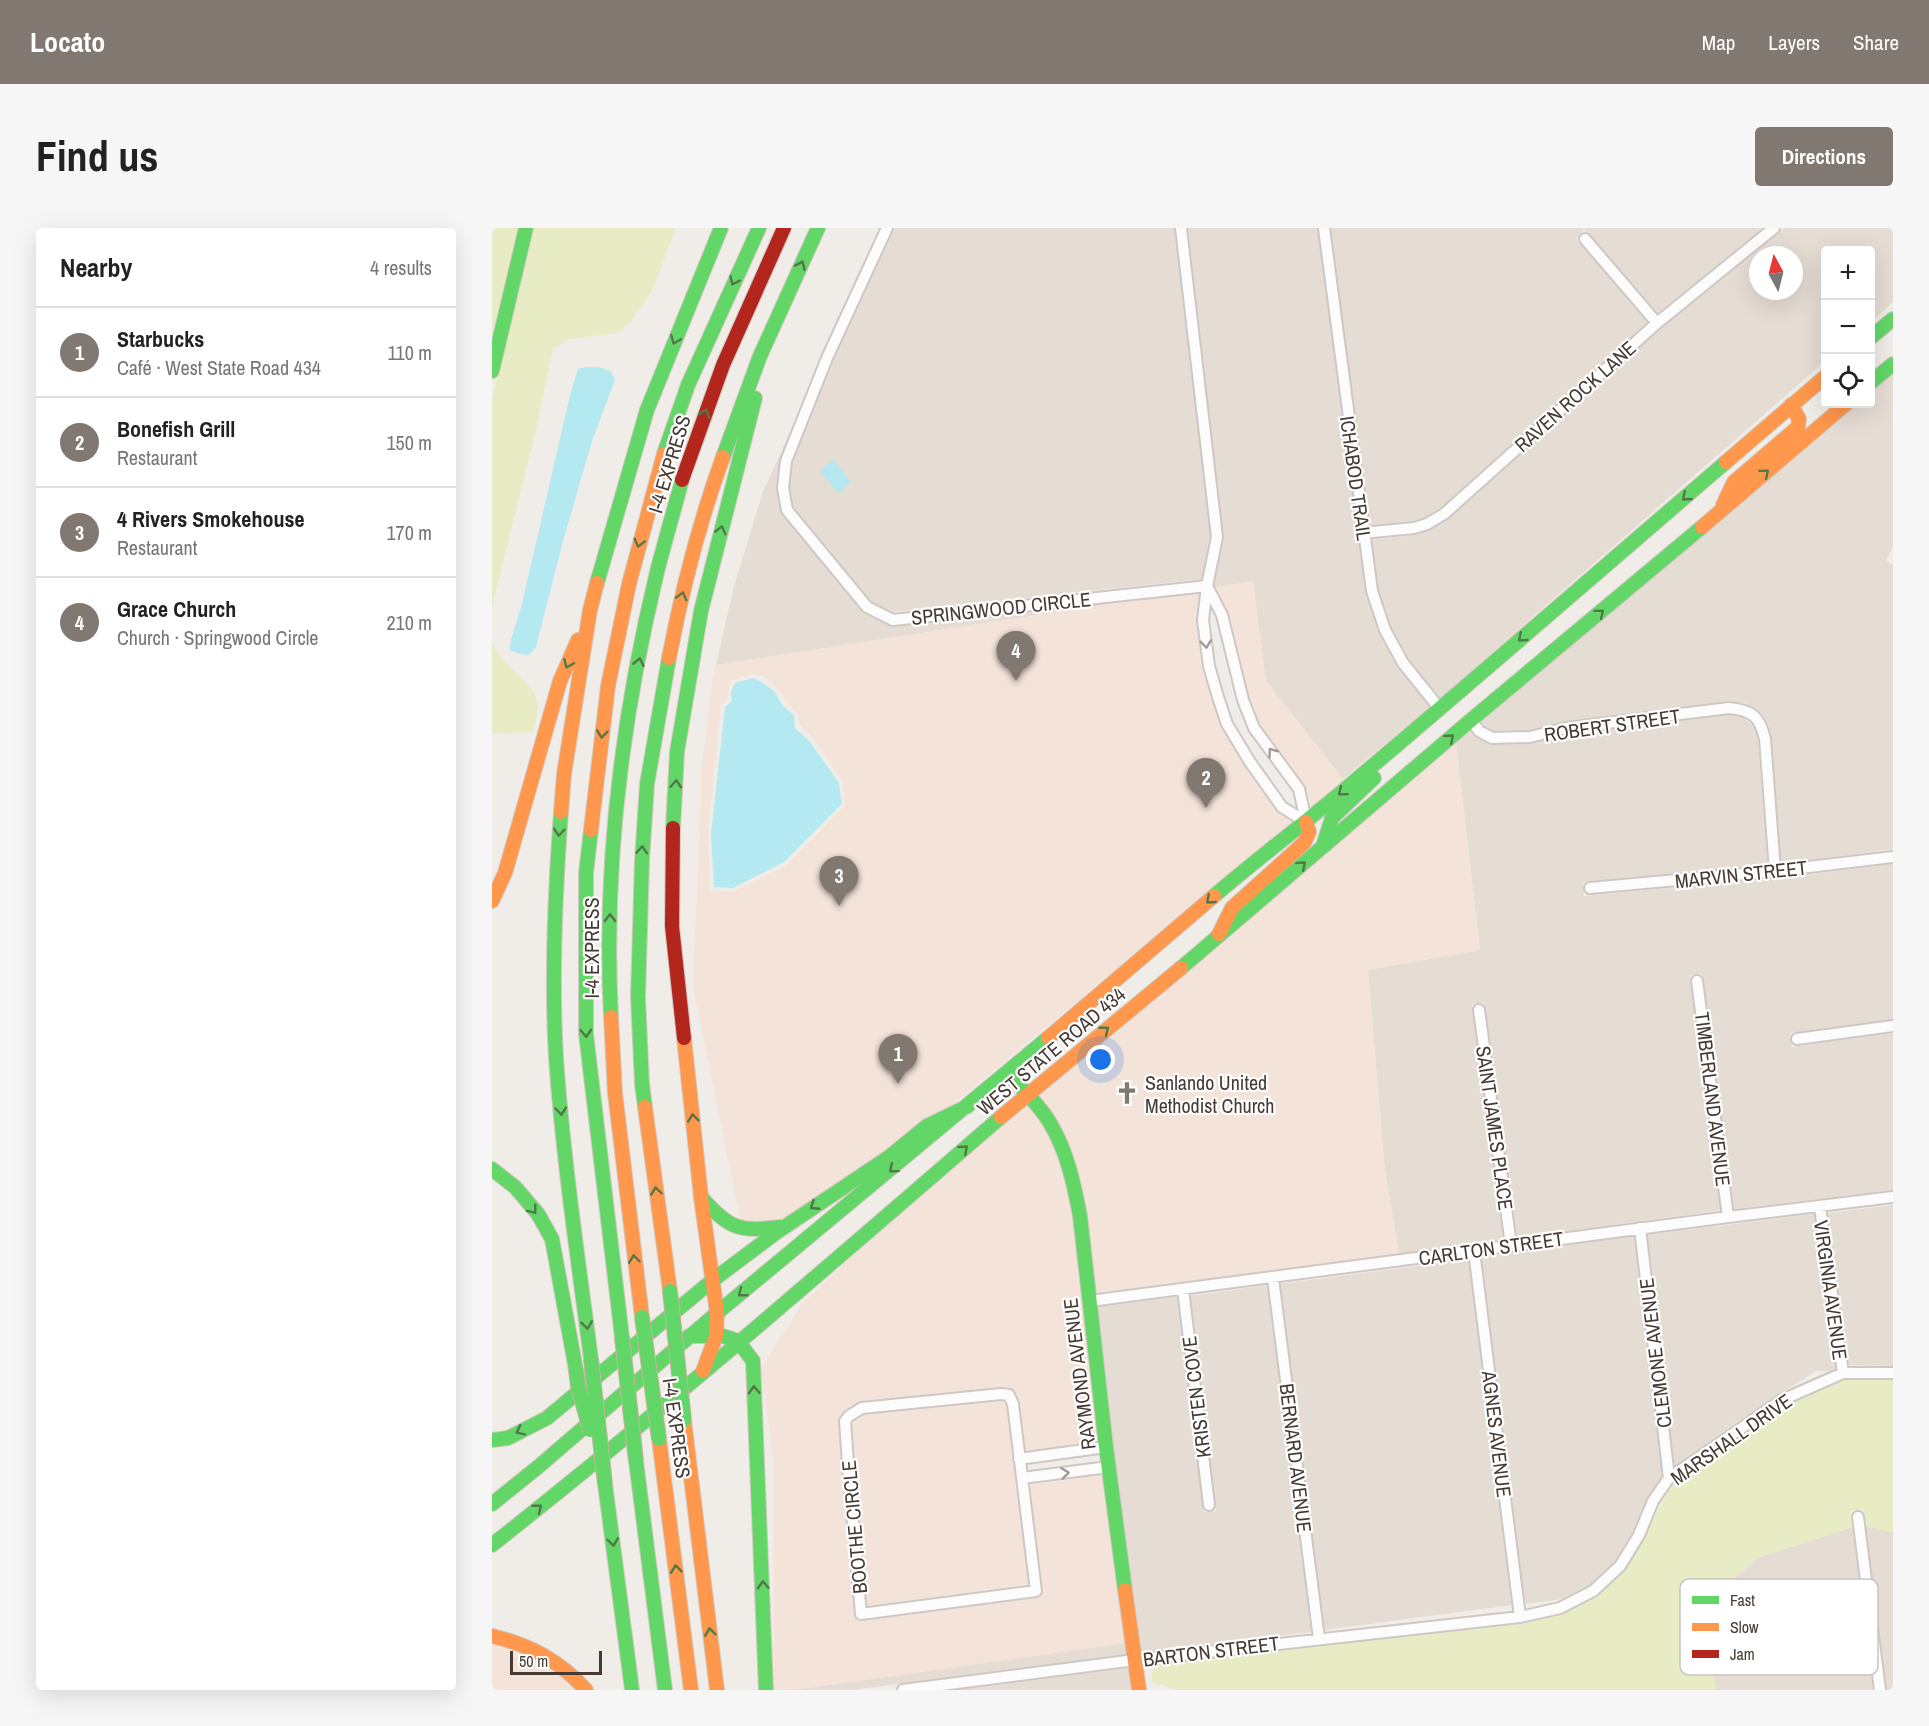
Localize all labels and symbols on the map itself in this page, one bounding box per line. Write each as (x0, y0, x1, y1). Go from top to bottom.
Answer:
north arrow (1749, 246, 1803, 300)
one-way arrow (793, 260, 805, 271)
one-way arrow (730, 275, 742, 286)
one-way arrow (670, 334, 682, 345)
street label: RAVEN ROCK LANE (1509, 334, 1641, 458)
one-way arrow (698, 408, 711, 419)
street label: I-4 EXPRESS (641, 412, 697, 516)
street label: ICHABOD TRAIL (1334, 414, 1378, 542)
one-way arrow (1758, 469, 1769, 480)
one-way arrow (1682, 489, 1693, 500)
one-way arrow (714, 525, 727, 535)
one-way arrow (634, 537, 647, 547)
street label: SPRINGWOOD CIRCLE (910, 585, 1092, 631)
one-way arrow (674, 591, 687, 601)
one-way arrow (1593, 609, 1604, 620)
one-way arrow (1518, 631, 1529, 642)
pin: 4 (996, 632, 1036, 681)
one-way arrow (1200, 639, 1212, 648)
one-way arrow (563, 657, 575, 668)
one-way arrow (631, 657, 644, 667)
street label: ROBERT STREET (1542, 702, 1682, 748)
one-way arrow (596, 729, 608, 738)
one-way arrow (1443, 734, 1454, 745)
one-way arrow (1268, 748, 1279, 759)
pin: 2 (1186, 758, 1226, 808)
one-way arrow (669, 779, 682, 788)
one-way arrow (1338, 784, 1349, 795)
one-way arrow (553, 827, 566, 836)
one-way arrow (636, 846, 649, 855)
street label: MARVIN STREET (1674, 854, 1808, 894)
pin: 3 (820, 856, 858, 906)
one-way arrow (1295, 861, 1306, 872)
one-way arrow (1206, 893, 1217, 904)
street label: I-4 EXPRESS (578, 897, 605, 999)
one-way arrow (604, 914, 616, 923)
street label: WEST STATE ROAD 434 (971, 981, 1131, 1121)
street label: TIMBERLAND AVENUE (1689, 1010, 1737, 1188)
one-way arrow (1098, 1027, 1109, 1038)
one-way arrow (580, 1028, 593, 1037)
pin: 1 (878, 1034, 918, 1084)
street label: SAINT JAMES PLACE (1470, 1044, 1520, 1212)
your location (1086, 1045, 1115, 1074)
place label: Sanlando United Methodist Church (1145, 1069, 1274, 1119)
church icon: Sanlando United Methodist Church (1114, 1080, 1140, 1106)
one-way arrow (554, 1106, 567, 1115)
one-way arrow (687, 1114, 700, 1123)
one-way arrow (958, 1145, 968, 1156)
one-way arrow (889, 1161, 900, 1172)
one-way arrow (651, 1186, 663, 1196)
one-way arrow (810, 1199, 821, 1210)
one-way arrow (526, 1203, 537, 1214)
street label: VIRGINIA AVENUE (1808, 1218, 1854, 1362)
street label: CARLTON STREET (1417, 1224, 1565, 1272)
one-way arrow (628, 1254, 641, 1263)
street label: CLEMONE AVENUE (1632, 1276, 1678, 1430)
one-way arrow (738, 1285, 749, 1296)
street label: RAYMOND AVENUE (1056, 1297, 1102, 1451)
one-way arrow (580, 1320, 593, 1330)
street label: KRISTEN COVE (1175, 1335, 1217, 1459)
street label: AGNES AVENUE (1476, 1368, 1518, 1499)
street label: I-4 EXPRESS (657, 1376, 697, 1480)
street label: BERNARD AVENUE (1273, 1382, 1319, 1534)
one-way arrow (748, 1385, 761, 1394)
street label: MARSHALL DRIVE (1665, 1387, 1797, 1491)
one-way arrow (516, 1424, 527, 1436)
street label: BOOTHE CIRCLE (835, 1459, 873, 1595)
one-way arrow (1061, 1467, 1070, 1479)
one-way arrow (531, 1505, 542, 1516)
one-way arrow (606, 1537, 619, 1547)
one-way arrow (670, 1565, 682, 1574)
legend (1680, 1579, 1878, 1675)
one-way arrow (756, 1580, 769, 1589)
text: Fast (1730, 1589, 1755, 1611)
text: Slow (1730, 1616, 1759, 1638)
one-way arrow (704, 1627, 717, 1637)
street label: BARTON STREET (1141, 1629, 1281, 1673)
text: Jam (1730, 1643, 1755, 1665)
scale bar (510, 1648, 602, 1676)

